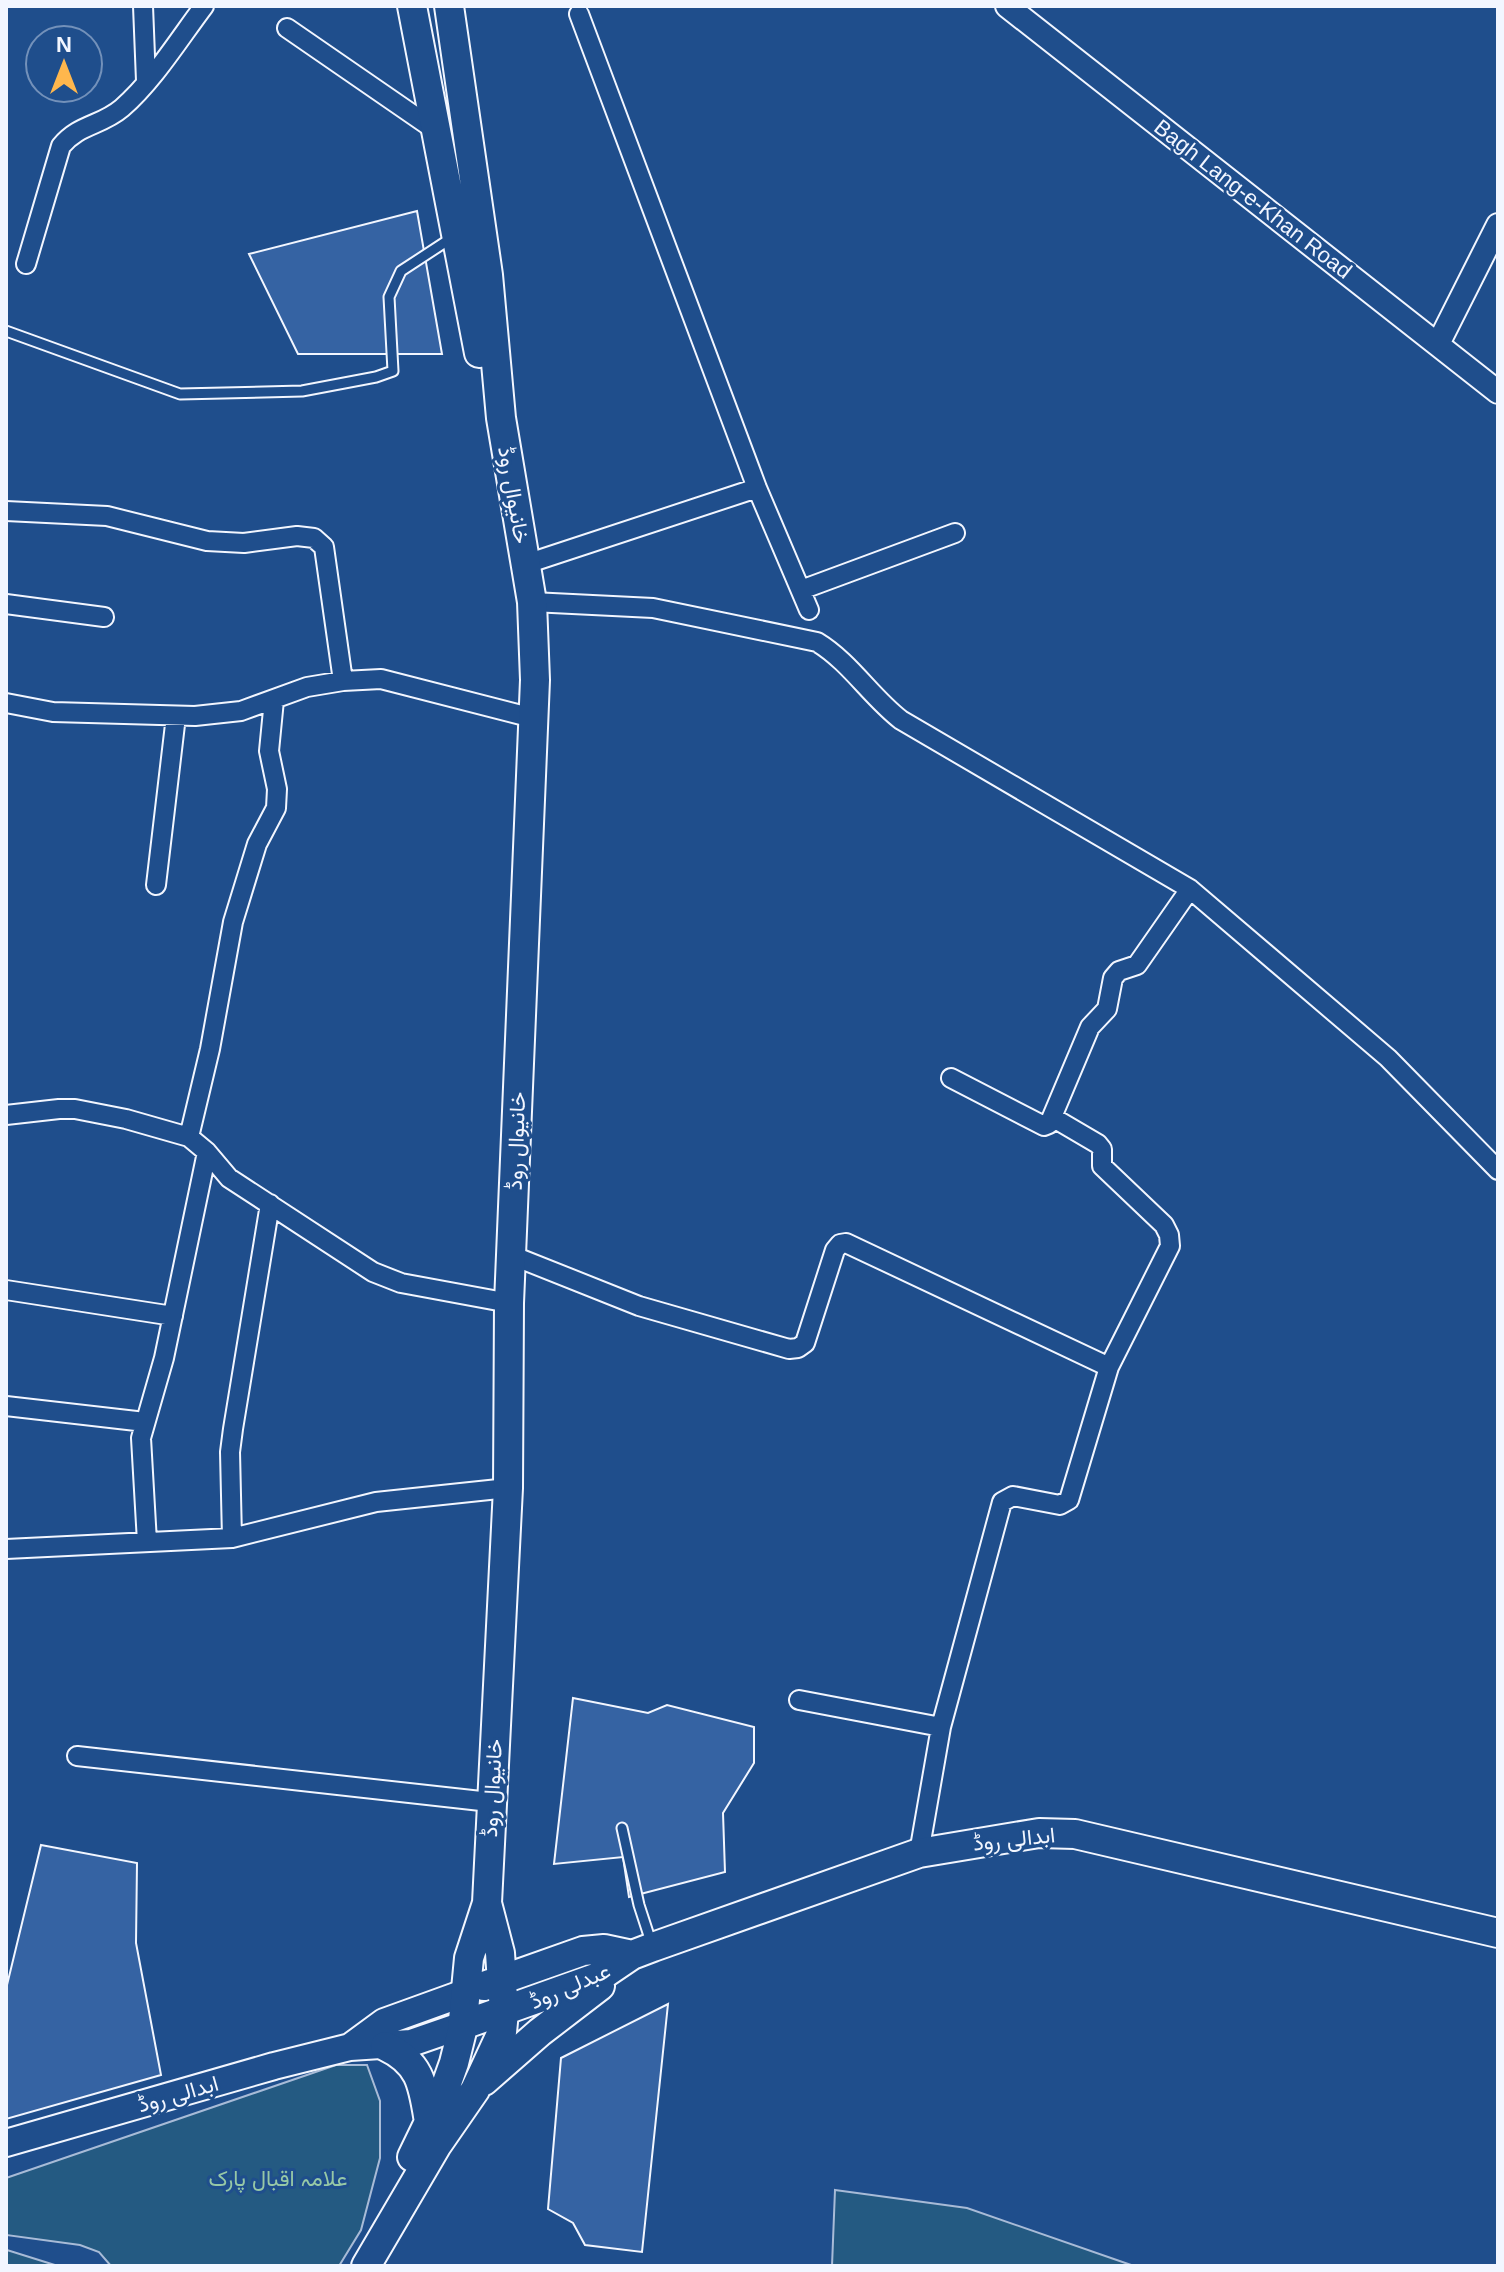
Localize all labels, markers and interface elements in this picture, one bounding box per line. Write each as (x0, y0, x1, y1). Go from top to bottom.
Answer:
north arrow (24, 24, 104, 104)
text: N (56, 32, 72, 57)
street label: Bagh Lang-e-Khan Road (1149, 114, 1357, 284)
street label: خانیوال روڈ (492, 444, 535, 546)
street label: خانیوال روڈ (502, 1091, 531, 1191)
street label: خانیوال روڈ (477, 1738, 508, 1838)
street label: ابدالی روڈ (972, 1822, 1057, 1857)
street label: عبدلی روڈ (526, 1958, 614, 2015)
street label: ابدالی روڈ (135, 2071, 221, 2118)
park label: علامہ اقبال پارک (209, 2166, 347, 2193)

